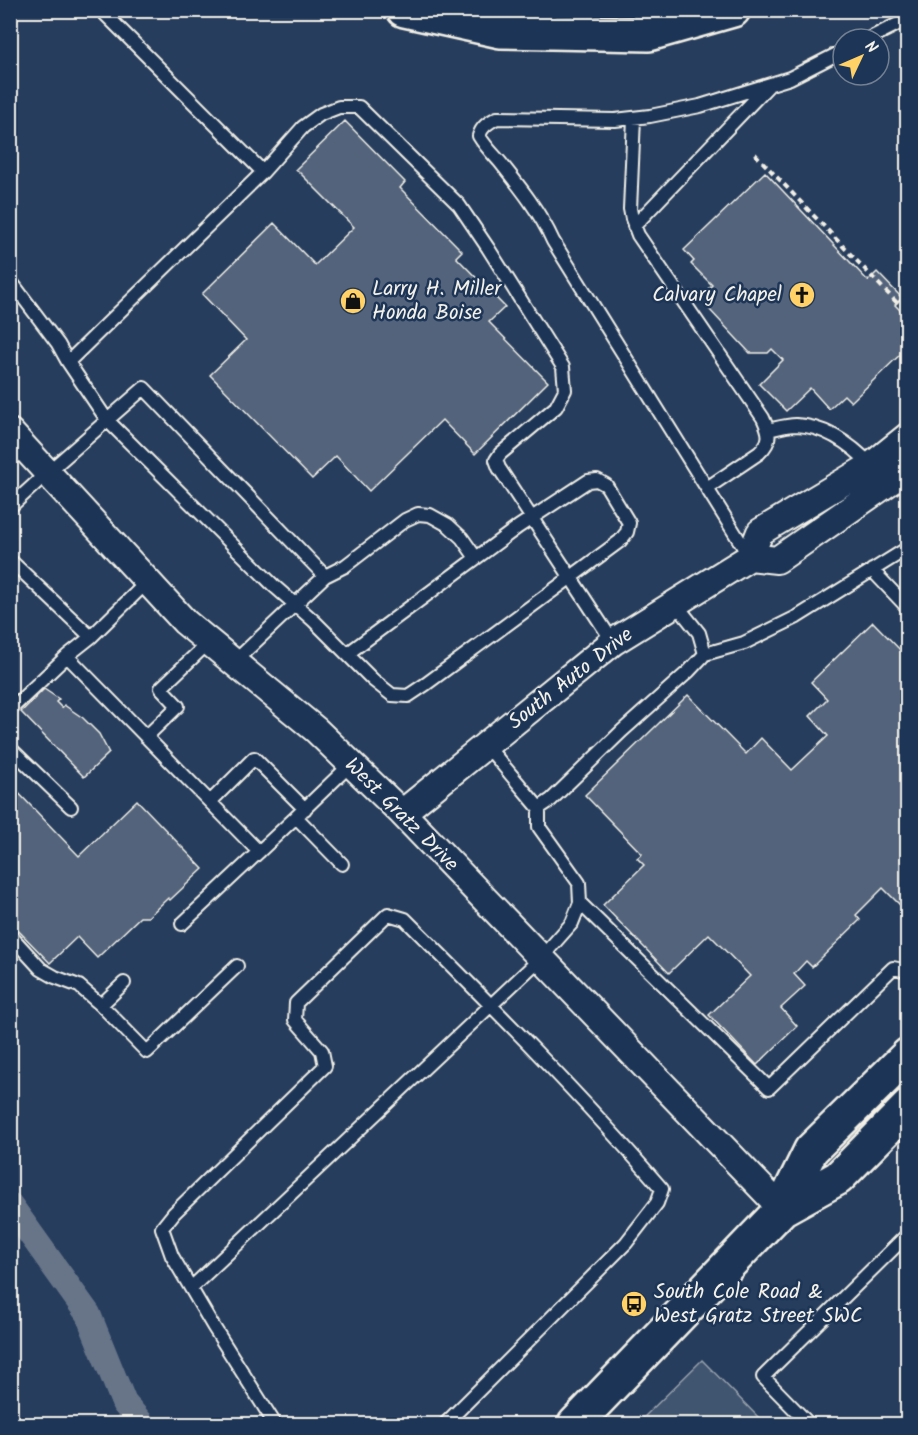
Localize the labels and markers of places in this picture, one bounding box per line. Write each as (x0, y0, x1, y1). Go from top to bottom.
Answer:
place label: Larry H. Miller Honda Boise (372, 273, 502, 330)
place label: Calvary Chapel (652, 279, 782, 312)
church icon: Calvary Chapel (787, 280, 817, 310)
shop icon: Larry H. Miller Honda Boise (338, 286, 368, 316)
place label: South Cole Road & West Gratz Street SWC (654, 1276, 863, 1333)
bus stop icon: South Cole Road & West Gratz Street SWC (619, 1289, 649, 1319)

